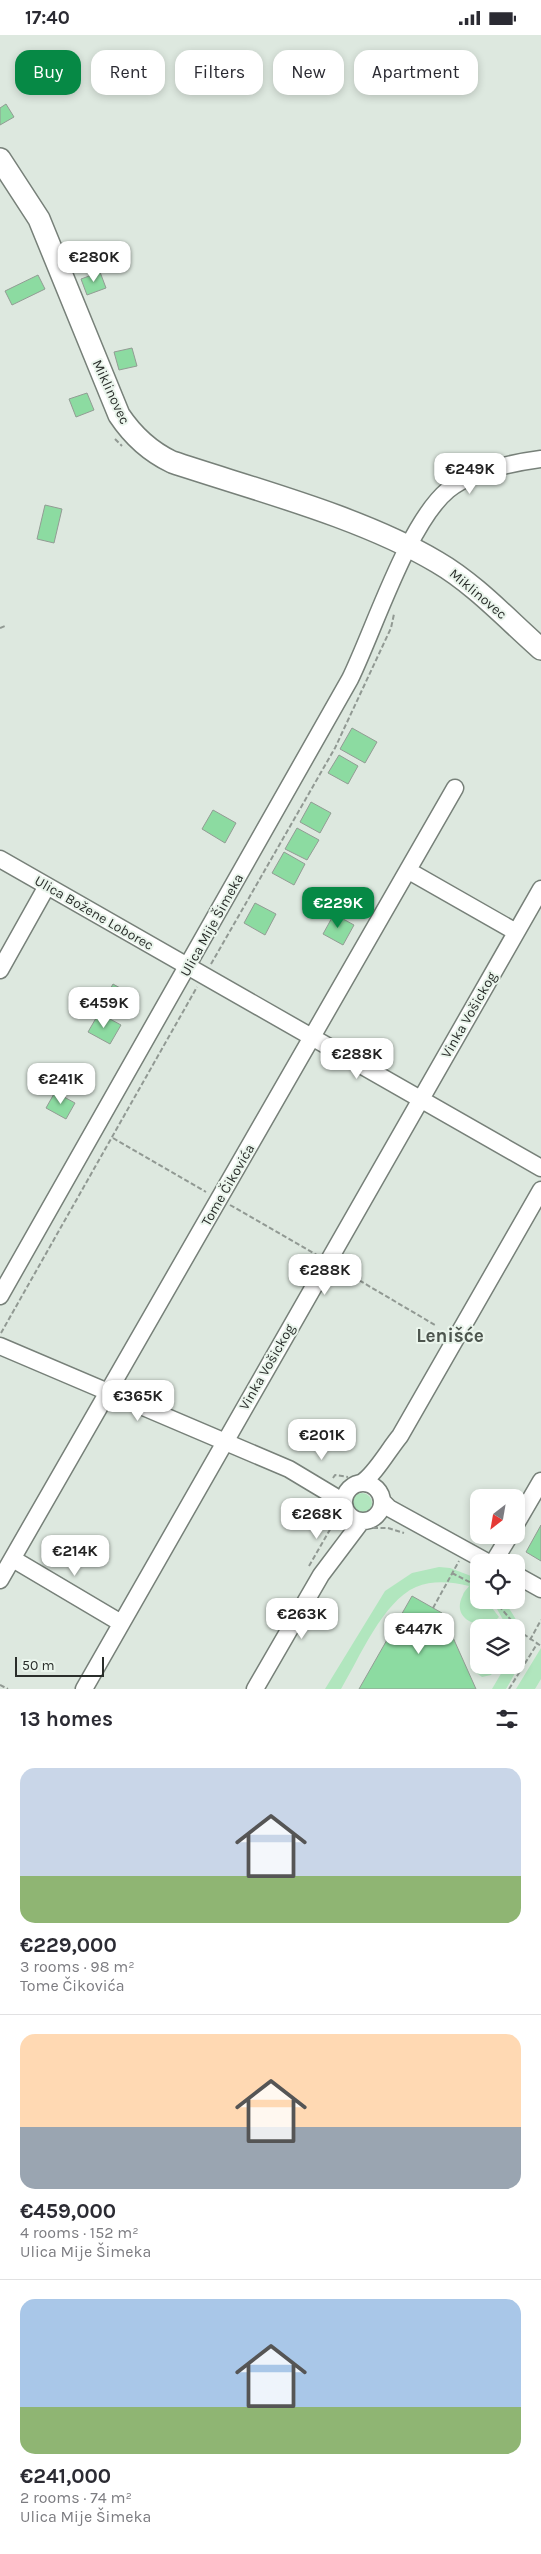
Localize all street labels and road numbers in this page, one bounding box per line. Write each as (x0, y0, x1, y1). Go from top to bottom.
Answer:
street label: Miklinovec (89, 357, 133, 427)
street label: Miklinovec (446, 565, 510, 623)
street label: Ulica Mije Šimeka (177, 871, 247, 979)
street label: Ulica Božene Loborec (32, 872, 156, 954)
street label: Vinka Vošickog (437, 969, 501, 1061)
street label: Tome Čikovića (198, 1141, 258, 1229)
street label: Vinka Vošickog (235, 1321, 299, 1413)

